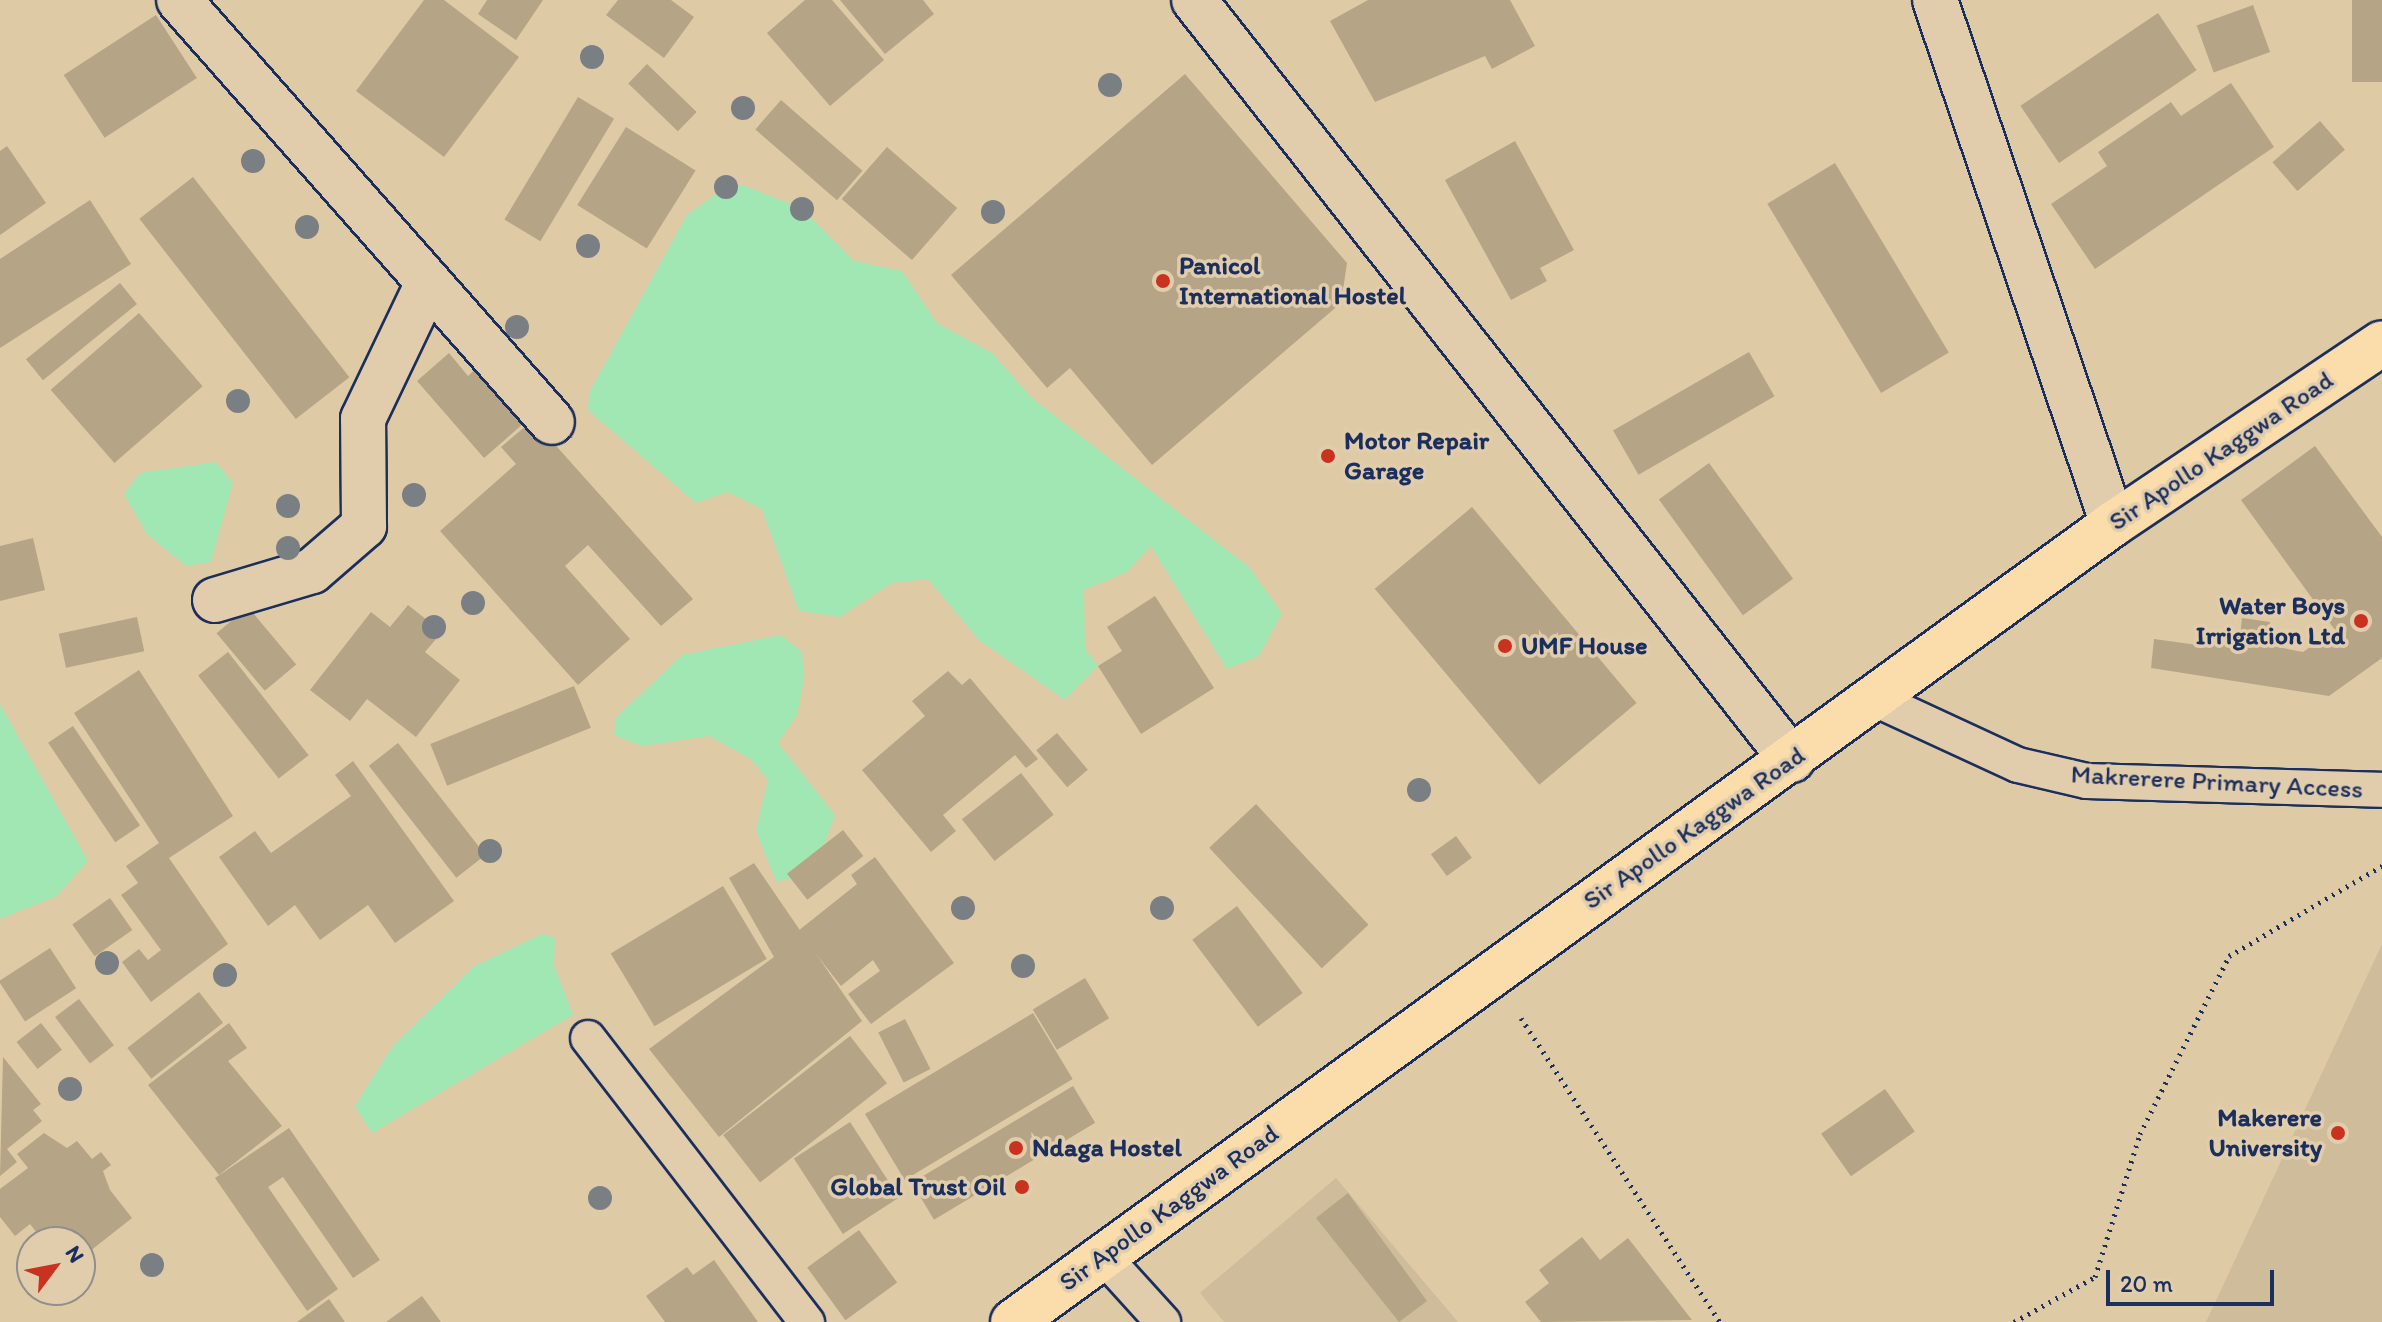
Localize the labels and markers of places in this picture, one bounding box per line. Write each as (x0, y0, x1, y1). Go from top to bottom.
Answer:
place label: Panicol International Hostel (1179, 250, 1406, 312)
marker: Panicol International Hostel (1154, 272, 1172, 290)
place label: Motor Repair Garage (1344, 425, 1487, 486)
marker: Motor Repair Garage (1319, 447, 1337, 465)
place label: Water Boys Irrigation Ltd (2196, 590, 2345, 652)
marker: Water Boys Irrigation Ltd (2352, 612, 2370, 630)
place label: UMF House (1521, 630, 1648, 662)
marker: UMF House (1496, 637, 1514, 655)
place label: Makerere University (2209, 1102, 2322, 1164)
marker: Makerere University (2329, 1124, 2347, 1142)
place label: Ndaga Hostel (1032, 1132, 1182, 1164)
marker: Ndaga Hostel (1007, 1139, 1025, 1157)
place label: Global Trust Oil (830, 1171, 1006, 1203)
marker: Global Trust Oil (1013, 1178, 1031, 1196)

